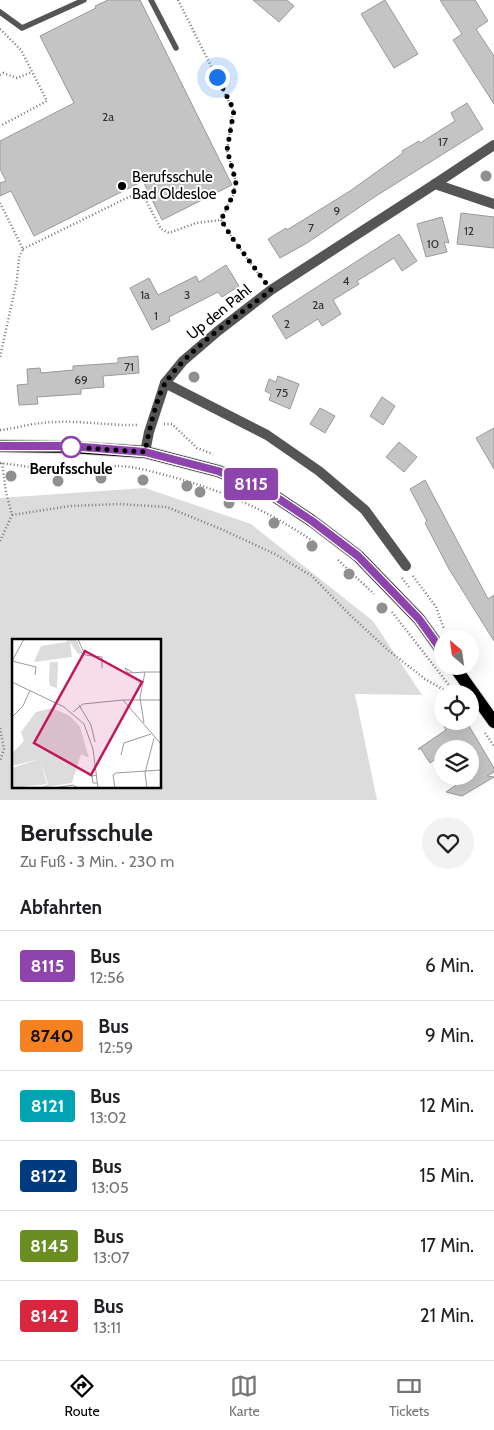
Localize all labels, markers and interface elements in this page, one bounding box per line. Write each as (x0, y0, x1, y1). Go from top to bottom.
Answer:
your location (205, 65, 230, 90)
house number: 2a (102, 109, 114, 124)
house number: 17 (438, 134, 448, 149)
place label: Berufsschule Bad Oldesloe (132, 168, 217, 203)
marker: Berufsschule Bad Oldesloe (116, 180, 128, 192)
house number: 9 (334, 203, 341, 218)
house number: 7 (308, 220, 314, 235)
house number: 12 (464, 223, 474, 238)
house number: 10 (427, 236, 439, 251)
house number: 4 (343, 273, 350, 288)
street label: Up den Pahl (183, 280, 255, 343)
house number: 1a (140, 287, 150, 302)
house number: 3 (184, 287, 190, 302)
house number: 2a (312, 297, 324, 312)
house number: 1 (154, 308, 158, 323)
house number: 2 (284, 316, 290, 331)
house number: 71 (124, 359, 134, 374)
house number: 69 (74, 372, 88, 387)
house number: 75 (276, 385, 288, 400)
marker: Berufsschule (60, 436, 82, 458)
place label: Berufsschule (29, 460, 113, 478)
line badge: 8115 (216, 468, 286, 500)
text: 8115 (234, 473, 268, 495)
north arrow (434, 630, 479, 675)
map controls (434, 630, 479, 785)
inset map (12, 639, 161, 788)
button: locate (434, 685, 479, 730)
button: layers (434, 740, 479, 785)
button: heart (422, 817, 474, 869)
text: Berufsschule (20, 818, 153, 847)
text: Zu Fuß · 3 Min. · 230 m (20, 852, 174, 871)
text: Abfahrten (20, 896, 102, 919)
text: Bus (90, 945, 120, 968)
text: 6 Min. (425, 954, 474, 977)
text: 8115 (31, 955, 64, 977)
text: 12:56 (90, 968, 125, 987)
text: Bus (98, 1015, 129, 1038)
text: 9 Min. (425, 1024, 474, 1047)
text: 8740 (30, 1025, 73, 1047)
text: 12:59 (98, 1038, 133, 1057)
text: Bus (90, 1085, 120, 1108)
text: 12 Min. (420, 1094, 474, 1117)
text: 8121 (31, 1095, 64, 1117)
text: 13:02 (90, 1108, 127, 1127)
text: Bus (92, 1155, 122, 1178)
text: 15 Min. (419, 1164, 474, 1187)
text: 8122 (30, 1165, 67, 1187)
text: 13:05 (92, 1178, 129, 1197)
text: Bus (93, 1225, 124, 1248)
text: 17 Min. (420, 1234, 474, 1257)
text: 8145 (30, 1235, 68, 1257)
text: 13:07 (93, 1248, 130, 1267)
text: Bus (93, 1295, 124, 1318)
text: 21 Min. (420, 1304, 474, 1327)
text: 8142 (30, 1305, 68, 1327)
text: 13:11 (93, 1318, 121, 1337)
tab: Route (65, 1372, 100, 1420)
tab: Karte (229, 1372, 260, 1420)
tab: Tickets (389, 1372, 429, 1420)

